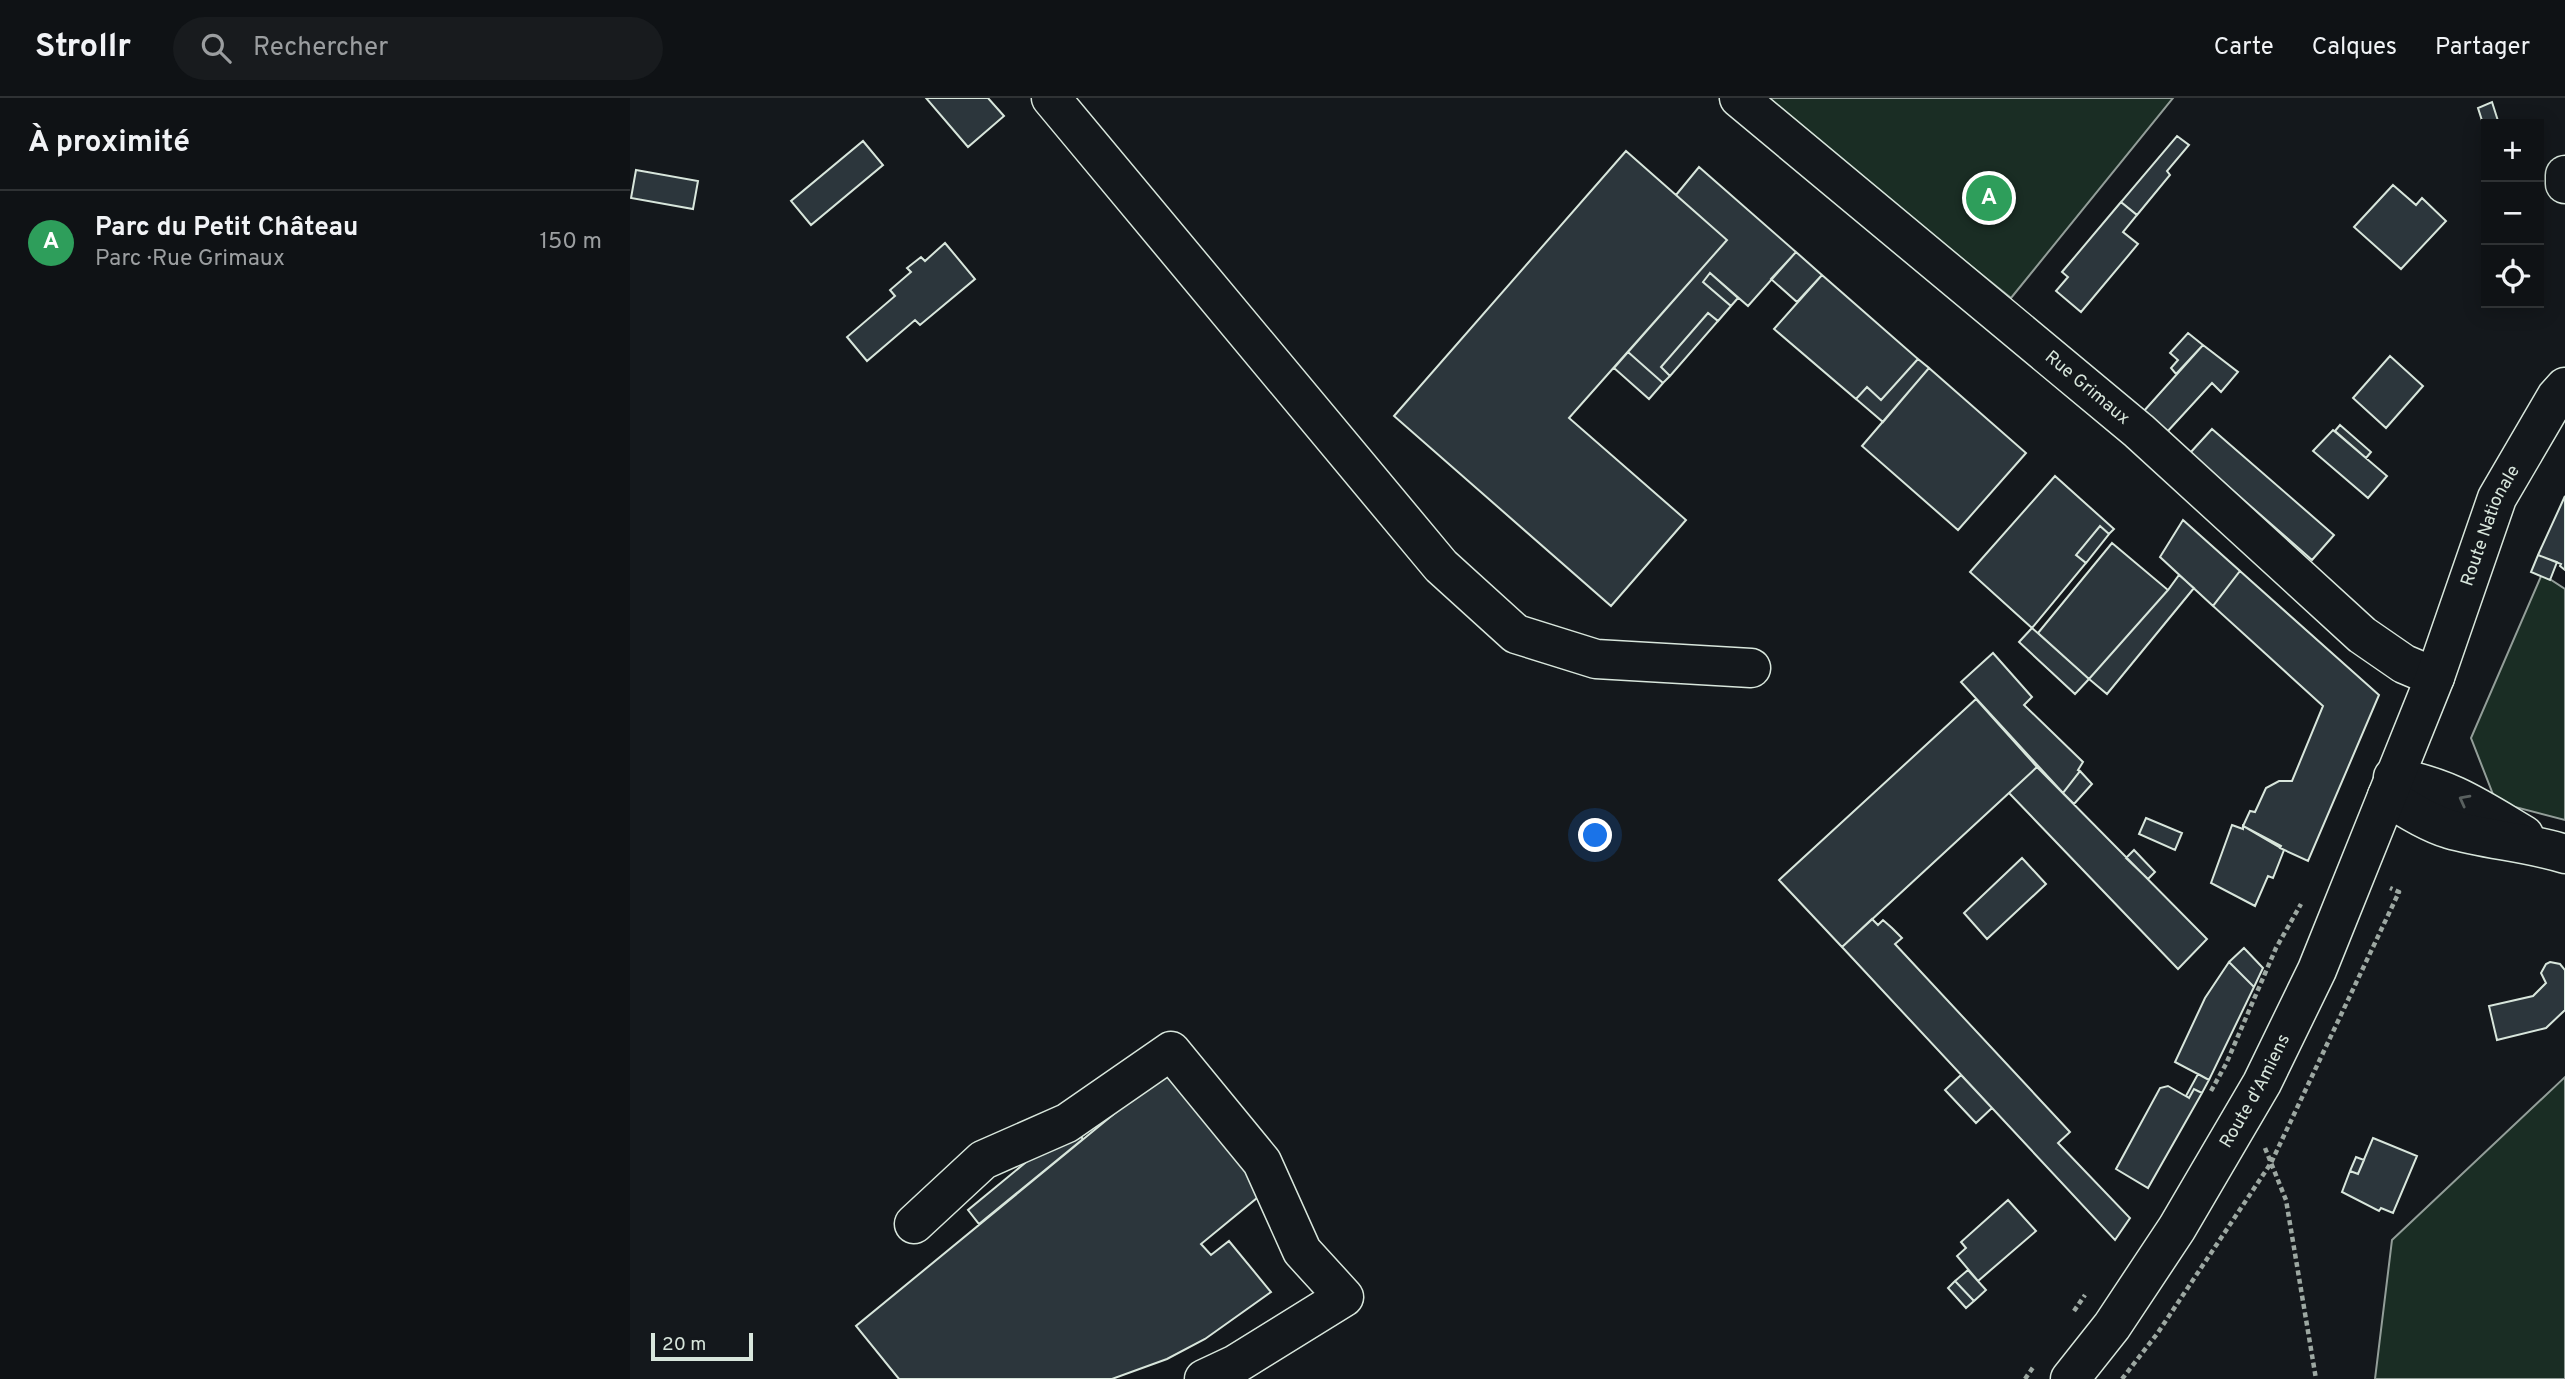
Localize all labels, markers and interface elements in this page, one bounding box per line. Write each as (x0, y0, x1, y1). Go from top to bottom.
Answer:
search box (173, 17, 663, 80)
text: Strollr (35, 27, 131, 69)
icon: search (197, 29, 235, 67)
text: Rechercher (253, 32, 388, 65)
text: Carte (2214, 33, 2274, 63)
text: Calques (2312, 33, 2397, 63)
text: Partager (2435, 33, 2530, 63)
map controls (2481, 119, 2544, 308)
button: + (2481, 119, 2544, 182)
text: À proximité (28, 125, 190, 162)
pin: A (1966, 172, 2012, 224)
button: − (2481, 182, 2544, 245)
text: Parc du Petit Château (95, 212, 358, 245)
text: A (43, 228, 59, 257)
text: 150 m (540, 228, 602, 257)
text: Parc · Rue Grimaux (95, 245, 285, 274)
button: locate (2481, 245, 2544, 308)
street label: Rue Grimaux (2040, 346, 2134, 430)
street label: Route Nationale (2456, 461, 2525, 589)
one-way arrow (2459, 794, 2472, 808)
your location (1578, 818, 1612, 852)
street label: Route d'Amiens (2215, 1030, 2296, 1152)
scale bar (651, 1330, 752, 1362)
text: 20 m (662, 1333, 706, 1357)

